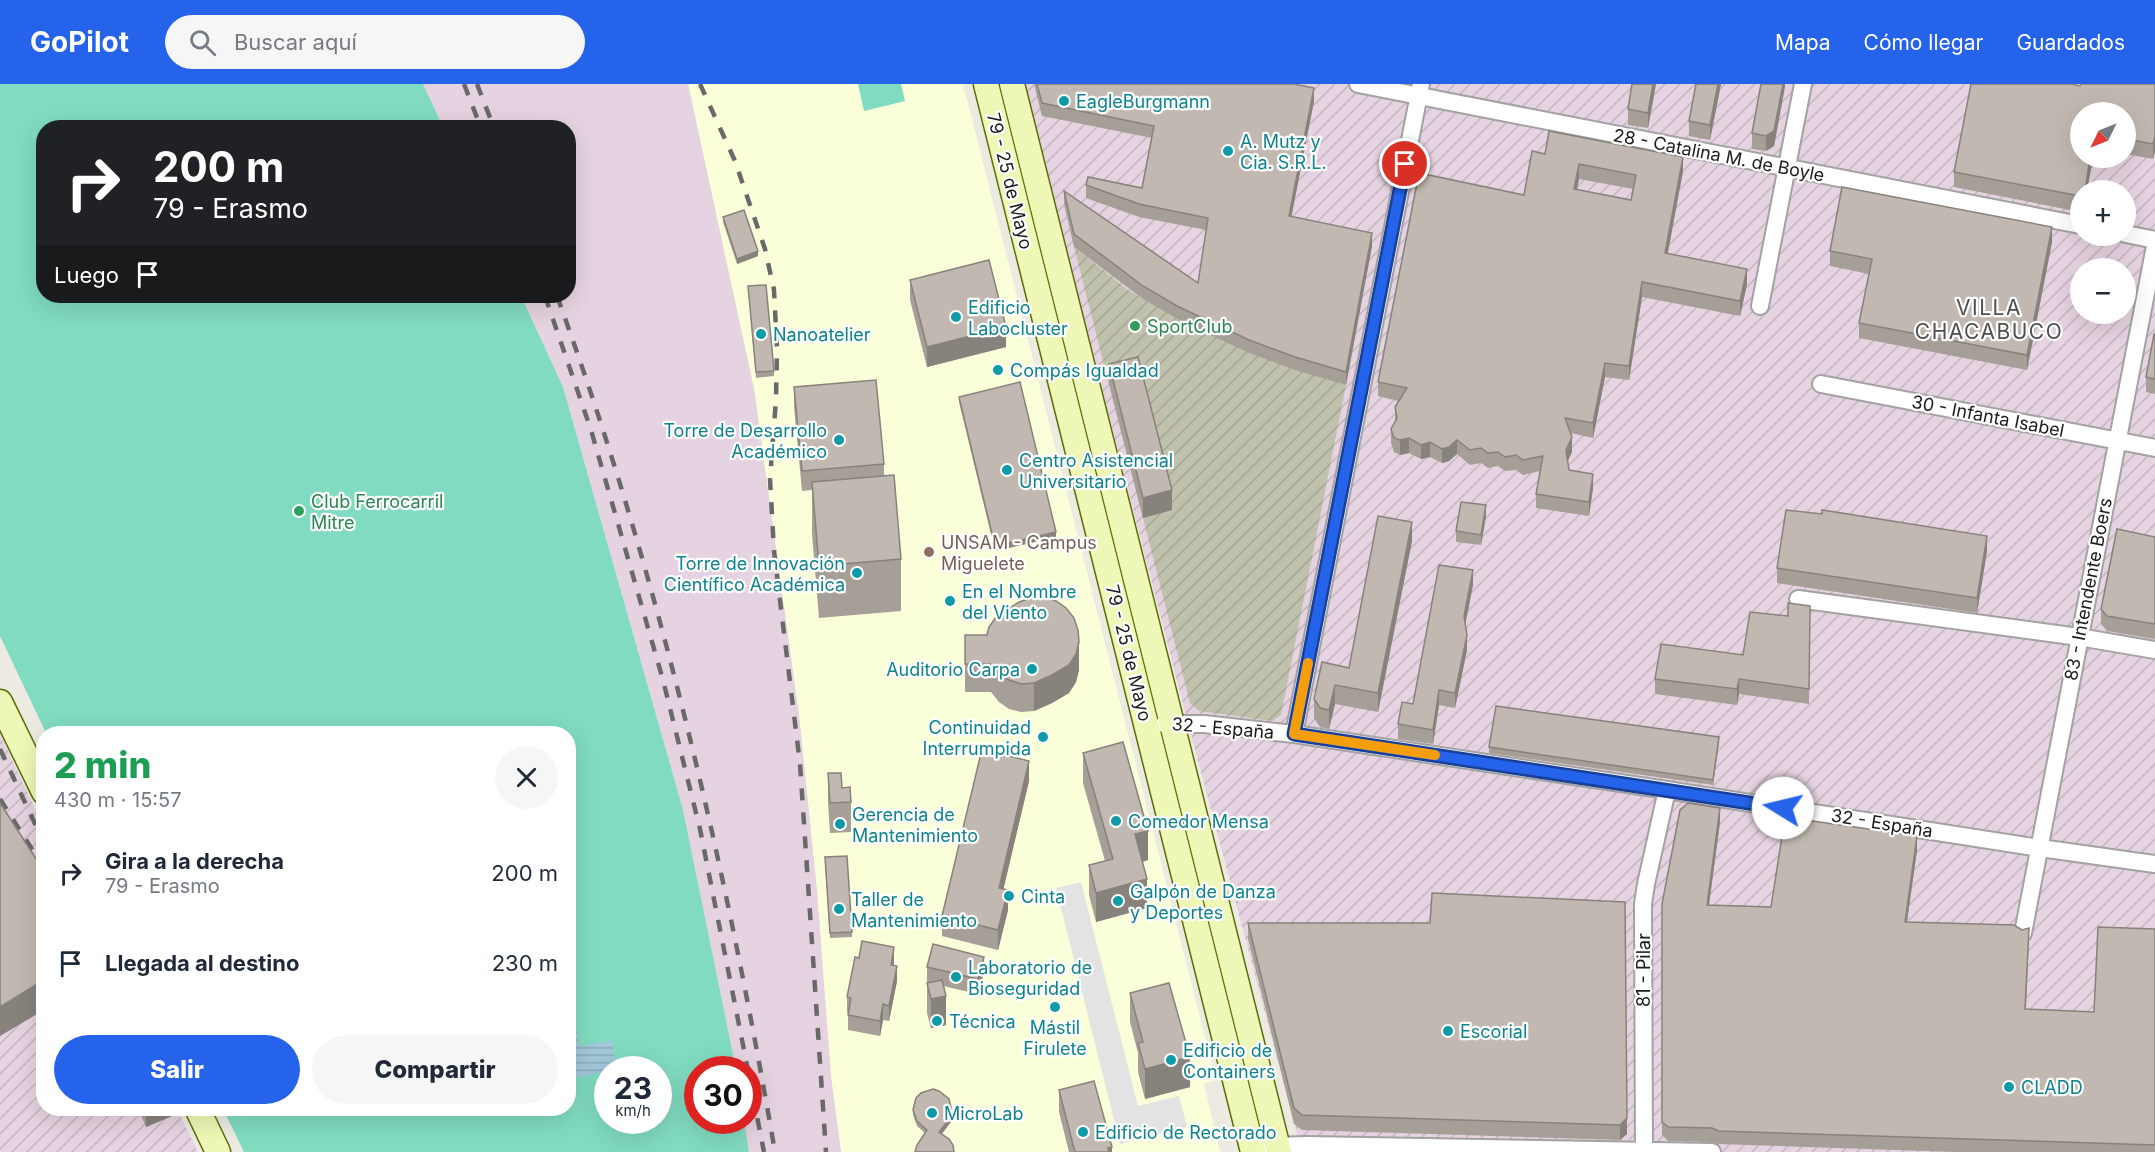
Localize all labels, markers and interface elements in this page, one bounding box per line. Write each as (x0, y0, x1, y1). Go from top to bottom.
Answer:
search box (165, 15, 585, 69)
text: GoPilot (30, 25, 129, 59)
icon: search (186, 26, 219, 59)
text: Buscar aquí (234, 29, 357, 55)
text: Mapa (1775, 30, 1831, 55)
text: Cómo llegar (1864, 30, 1983, 55)
text: Guardados (2016, 30, 2125, 55)
place label: EagleBurgmann (1076, 91, 1210, 112)
marker: EagleBurgmann (1057, 94, 1071, 108)
north arrow (2070, 102, 2136, 168)
map controls (2070, 102, 2136, 324)
street label: 79 - 25 de Mayo (983, 111, 1037, 251)
street label: 28 - Catalina M. de Boyle (1612, 124, 1826, 186)
place label: A. Mutz y Cia. S.R.L. (1240, 131, 1327, 173)
pin (1379, 138, 1430, 189)
text: 200 m (153, 141, 284, 192)
icon: right (54, 144, 132, 222)
marker: A. Mutz y Cia. S.R.L. (1221, 144, 1235, 158)
icon: arrive (1388, 147, 1421, 180)
button: + (2070, 180, 2136, 246)
text: 79 - Erasmo (153, 192, 308, 225)
icon: arrive (131, 258, 164, 291)
button: − (2070, 258, 2136, 324)
text: Luego (54, 262, 119, 288)
district label: VILLA CHACABUCO (1915, 295, 2063, 344)
place label: Edificio Labocluster (968, 297, 1068, 339)
marker: Edificio Labocluster (949, 310, 963, 324)
place label: SportClub (1147, 316, 1232, 337)
marker: SportClub (1128, 319, 1142, 333)
place label: Nanoatelier (773, 324, 871, 345)
marker: Nanoatelier (754, 327, 768, 341)
place label: Compás Igualdad (1010, 360, 1159, 381)
marker: Compás Igualdad (991, 363, 1005, 377)
street label: 30 - Infanta Isabel (1910, 391, 2066, 441)
place label: Torre de Desarrollo Académico (663, 420, 827, 462)
marker: Torre de Desarrollo Académico (832, 433, 846, 447)
place label: Centro Asistencial Universitario (1019, 450, 1173, 492)
marker: Centro Asistencial Universitario (1000, 463, 1014, 477)
place label: Club Ferrocarril Mitre (311, 491, 443, 533)
street label: 83 - Intendente Boers (2060, 496, 2116, 682)
marker: Club Ferrocarril Mitre (292, 504, 306, 518)
place label: UNSAM - Campus Miguelete (941, 532, 1097, 574)
marker: UNSAM - Campus Miguelete (922, 545, 936, 559)
place label: Torre de Innovación Científico Académica (664, 553, 845, 595)
marker: Torre de Innovación Científico Académica (850, 566, 864, 580)
place label: En el Nombre del Viento (962, 581, 1077, 623)
street label: 79 - 25 de Mayo (1102, 583, 1156, 723)
marker: En el Nombre del Viento (943, 594, 957, 608)
place label: Auditorio Carpa (886, 659, 1020, 680)
marker: Auditorio Carpa (1025, 662, 1039, 676)
street label: 32 - España (1171, 713, 1275, 743)
place label: Continuidad Interrumpida (923, 717, 1031, 759)
marker: Continuidad Interrumpida (1036, 730, 1050, 744)
text: 2 min (54, 743, 151, 787)
button: close (495, 746, 558, 809)
position arrow (1751, 776, 1815, 840)
text: 430 m · 15:57 (54, 788, 182, 812)
place label: Gerencia de Mantenimiento (852, 804, 978, 846)
street label: 32 - España (1830, 805, 1934, 841)
place label: Comedor Mensa (1128, 811, 1269, 832)
marker: Comedor Mensa (1109, 814, 1123, 828)
marker: Gerencia de Mantenimiento (833, 817, 847, 831)
text: Gira a la derecha (105, 848, 284, 874)
icon: right (54, 857, 87, 890)
text: 200 m (491, 860, 558, 886)
text: 79 - Erasmo (105, 874, 220, 898)
place label: Galpón de Danza y Deportes (1130, 881, 1276, 923)
place label: Cinta (1021, 886, 1065, 907)
place label: Taller de Mantenimiento (851, 889, 977, 931)
marker: Cinta (1002, 889, 1016, 903)
marker: Galpón de Danza y Deportes (1111, 894, 1125, 908)
marker: Taller de Mantenimiento (832, 902, 846, 916)
street label: 81 - Pilar (1633, 933, 1654, 1007)
icon: arrive (54, 947, 87, 980)
text: Llegada al destino (105, 950, 299, 976)
text: 230 m (492, 950, 558, 976)
place label: Laboratorio de Bioseguridad (968, 957, 1092, 999)
marker: Laboratorio de Bioseguridad (949, 970, 963, 984)
marker: Mástil Firulete (1048, 1000, 1062, 1014)
place label: Técnica (949, 1011, 1016, 1032)
marker: Técnica (930, 1014, 944, 1028)
place label: Mástil Firulete (1023, 1017, 1087, 1059)
place label: Escorial (1460, 1021, 1527, 1042)
marker: Escorial (1441, 1024, 1455, 1038)
button: Salir (54, 1035, 300, 1104)
button: Compartir (312, 1035, 558, 1104)
place label: Edificio de Containers (1183, 1040, 1275, 1082)
marker: Edificio de Containers (1164, 1053, 1178, 1067)
speed limit sign: 30 (684, 1056, 762, 1134)
text: 23 (614, 1070, 652, 1106)
place label: CLADD (2021, 1077, 2083, 1098)
marker: CLADD (2002, 1080, 2016, 1094)
text: km/h (615, 1101, 651, 1120)
place label: MicroLab (944, 1103, 1023, 1124)
marker: MicroLab (925, 1106, 939, 1120)
place label: Edificio de Rectorado (1095, 1122, 1277, 1143)
marker: Edificio de Rectorado (1076, 1125, 1090, 1139)

